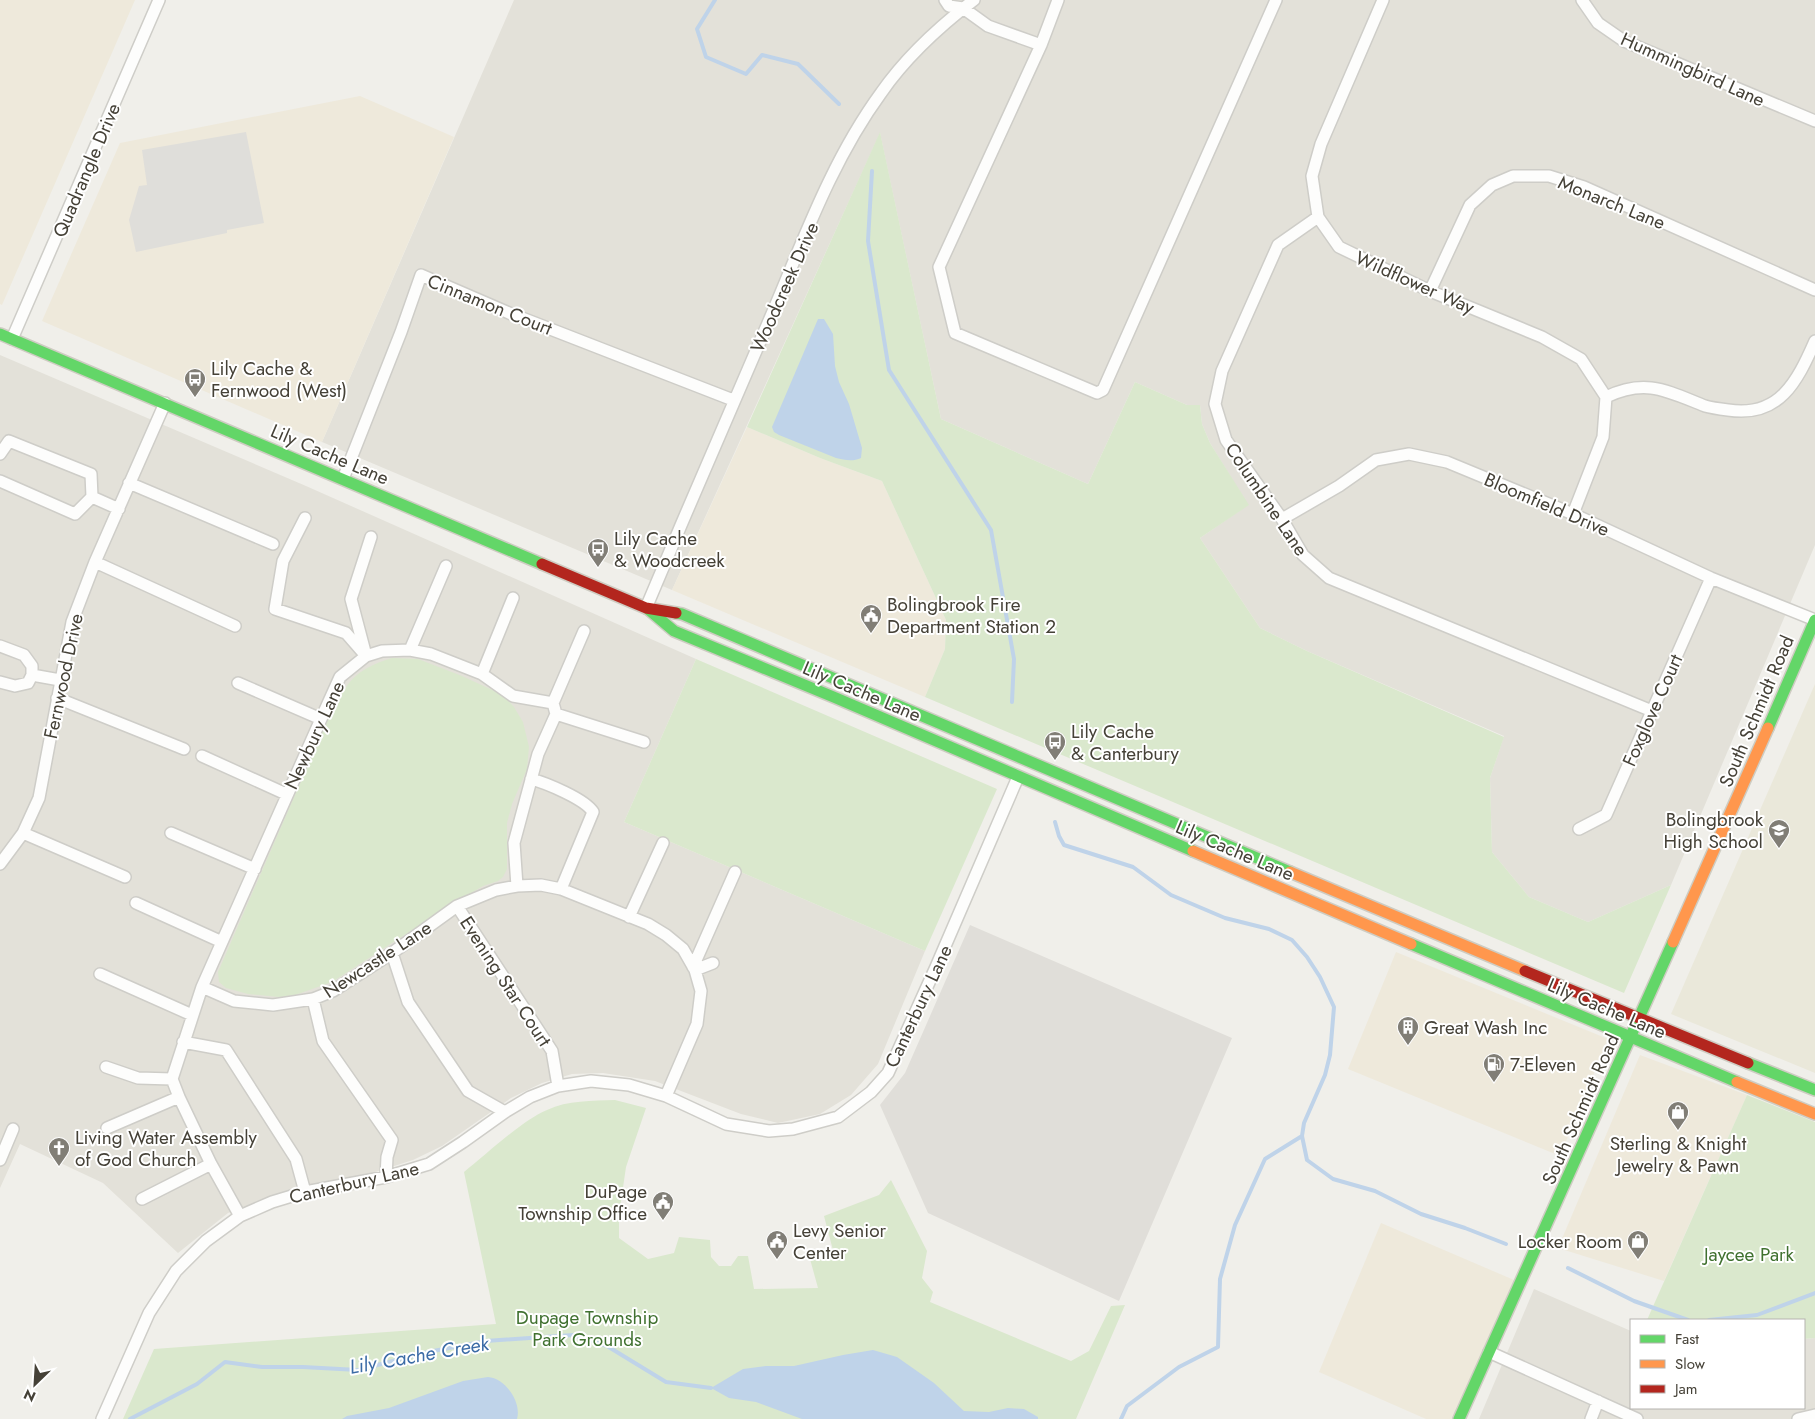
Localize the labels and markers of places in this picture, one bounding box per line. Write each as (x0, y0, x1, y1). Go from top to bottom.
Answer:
place label: Lily Cache & Fernwood (West) (211, 355, 347, 404)
bus stop icon: Lily Cache & Fernwood (West) (183, 367, 207, 398)
place label: Lily Cache & Woodcreek (614, 525, 725, 574)
bus stop icon: Lily Cache & Woodcreek (586, 537, 610, 568)
place label: Bolingbrook Fire Department Station 2 (887, 591, 1056, 640)
public building icon: Bolingbrook Fire Department Station 2 (859, 603, 883, 634)
place label: Lily Cache & Canterbury (1071, 718, 1179, 767)
bus stop icon: Lily Cache & Canterbury (1043, 730, 1067, 761)
place label: Bolingbrook High School (1663, 806, 1764, 855)
school or university icon: Bolingbrook High School (1767, 818, 1791, 849)
place label: Great Wash Inc (1424, 1014, 1547, 1041)
building icon: Great Wash Inc (1396, 1015, 1420, 1046)
place label: 7-Eleven (1510, 1051, 1576, 1078)
fuel station icon: 7-Eleven (1482, 1052, 1506, 1083)
shop icon: Sterling & Knight Jewelry & Pawn (1666, 1100, 1690, 1131)
place label: Living Water Assembly of God Church (75, 1124, 258, 1173)
place label: Sterling & Knight Jewelry & Pawn (1610, 1130, 1747, 1179)
church icon: Living Water Assembly of God Church (47, 1136, 71, 1167)
place label: DuPage Township Office (518, 1178, 647, 1227)
public building icon: DuPage Township Office (651, 1190, 675, 1221)
place label: Levy Senior Center (793, 1217, 887, 1266)
place label: Locker Room (1518, 1228, 1622, 1255)
public building icon: Levy Senior Center (765, 1229, 789, 1260)
shop icon: Locker Room (1626, 1229, 1650, 1260)

